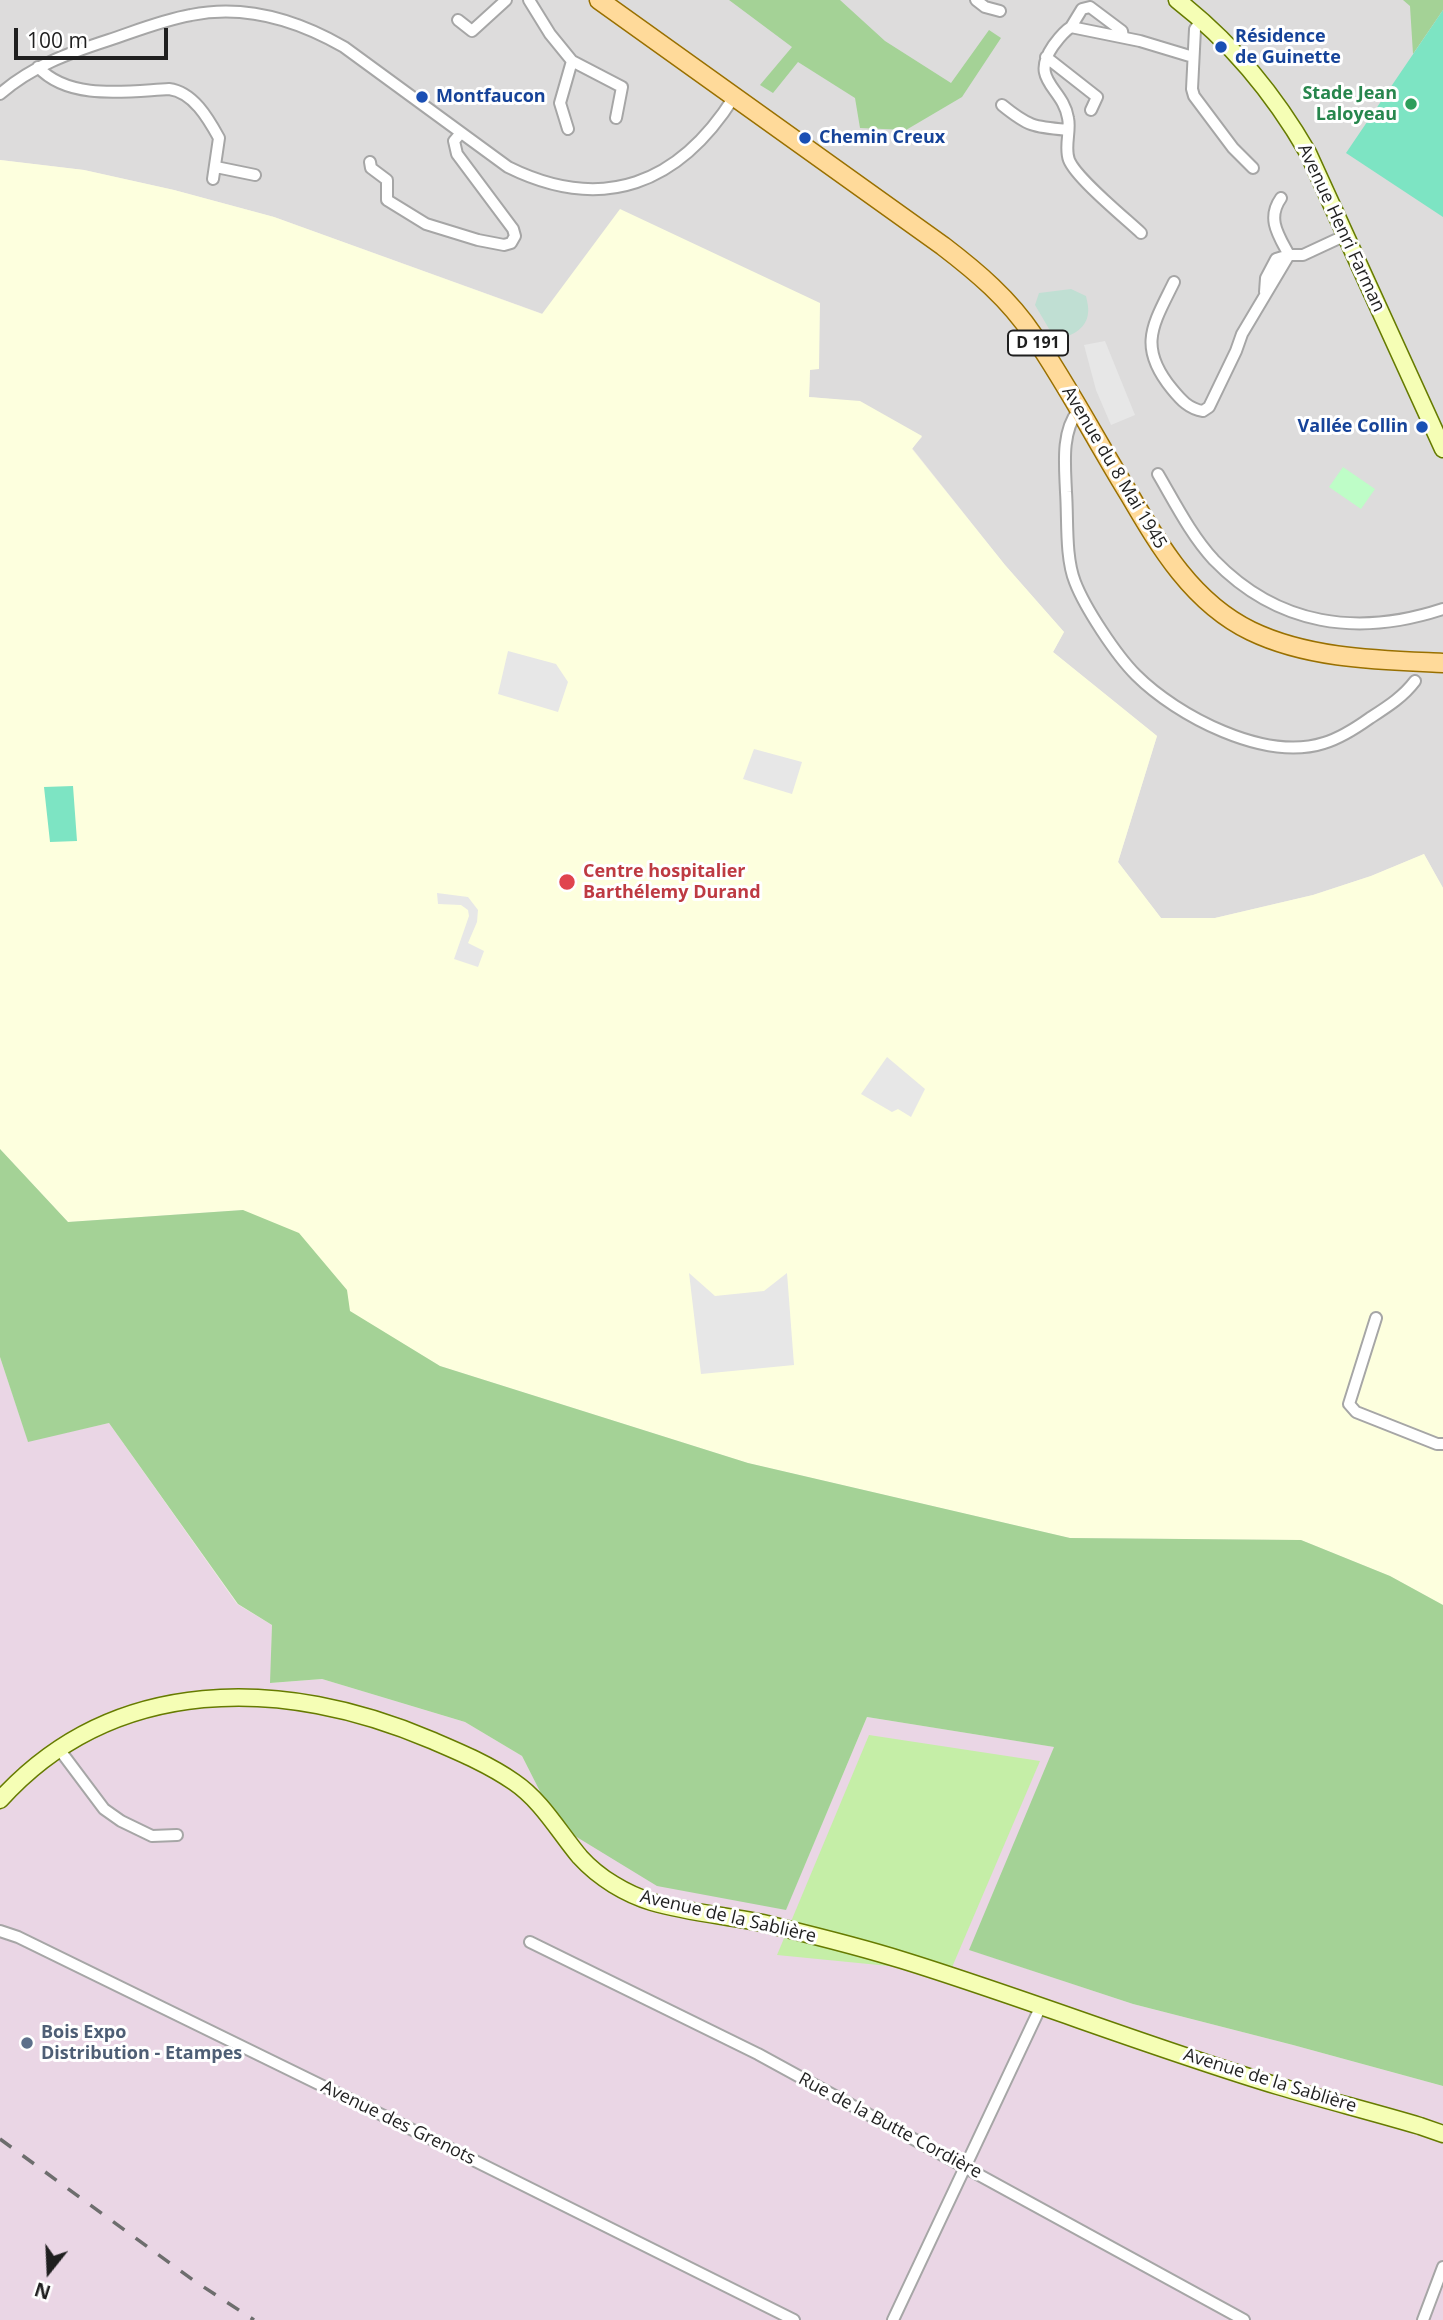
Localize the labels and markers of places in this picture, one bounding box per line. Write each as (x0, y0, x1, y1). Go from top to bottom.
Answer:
place label: Résidence de Guinette (1235, 26, 1341, 68)
marker: Résidence de Guinette (1213, 39, 1229, 55)
place label: Stade Jean Laloyeau (1302, 83, 1397, 126)
place label: Montfaucon (436, 86, 546, 108)
marker: Montfaucon (414, 89, 430, 105)
marker: Stade Jean Laloyeau (1403, 96, 1419, 112)
place label: Chemin Creux (819, 127, 945, 149)
marker: Chemin Creux (797, 130, 813, 146)
place label: Vallée Collin (1298, 416, 1408, 438)
marker: Vallée Collin (1414, 419, 1430, 435)
place label: Centre hospitalier Barthélemy Durand (583, 861, 761, 903)
marker: Centre hospitalier Barthélemy Durand (557, 872, 577, 892)
place label: Bois Expo Distribution - Etampes (41, 2022, 242, 2064)
marker: Bois Expo Distribution - Etampes (19, 2035, 35, 2051)

